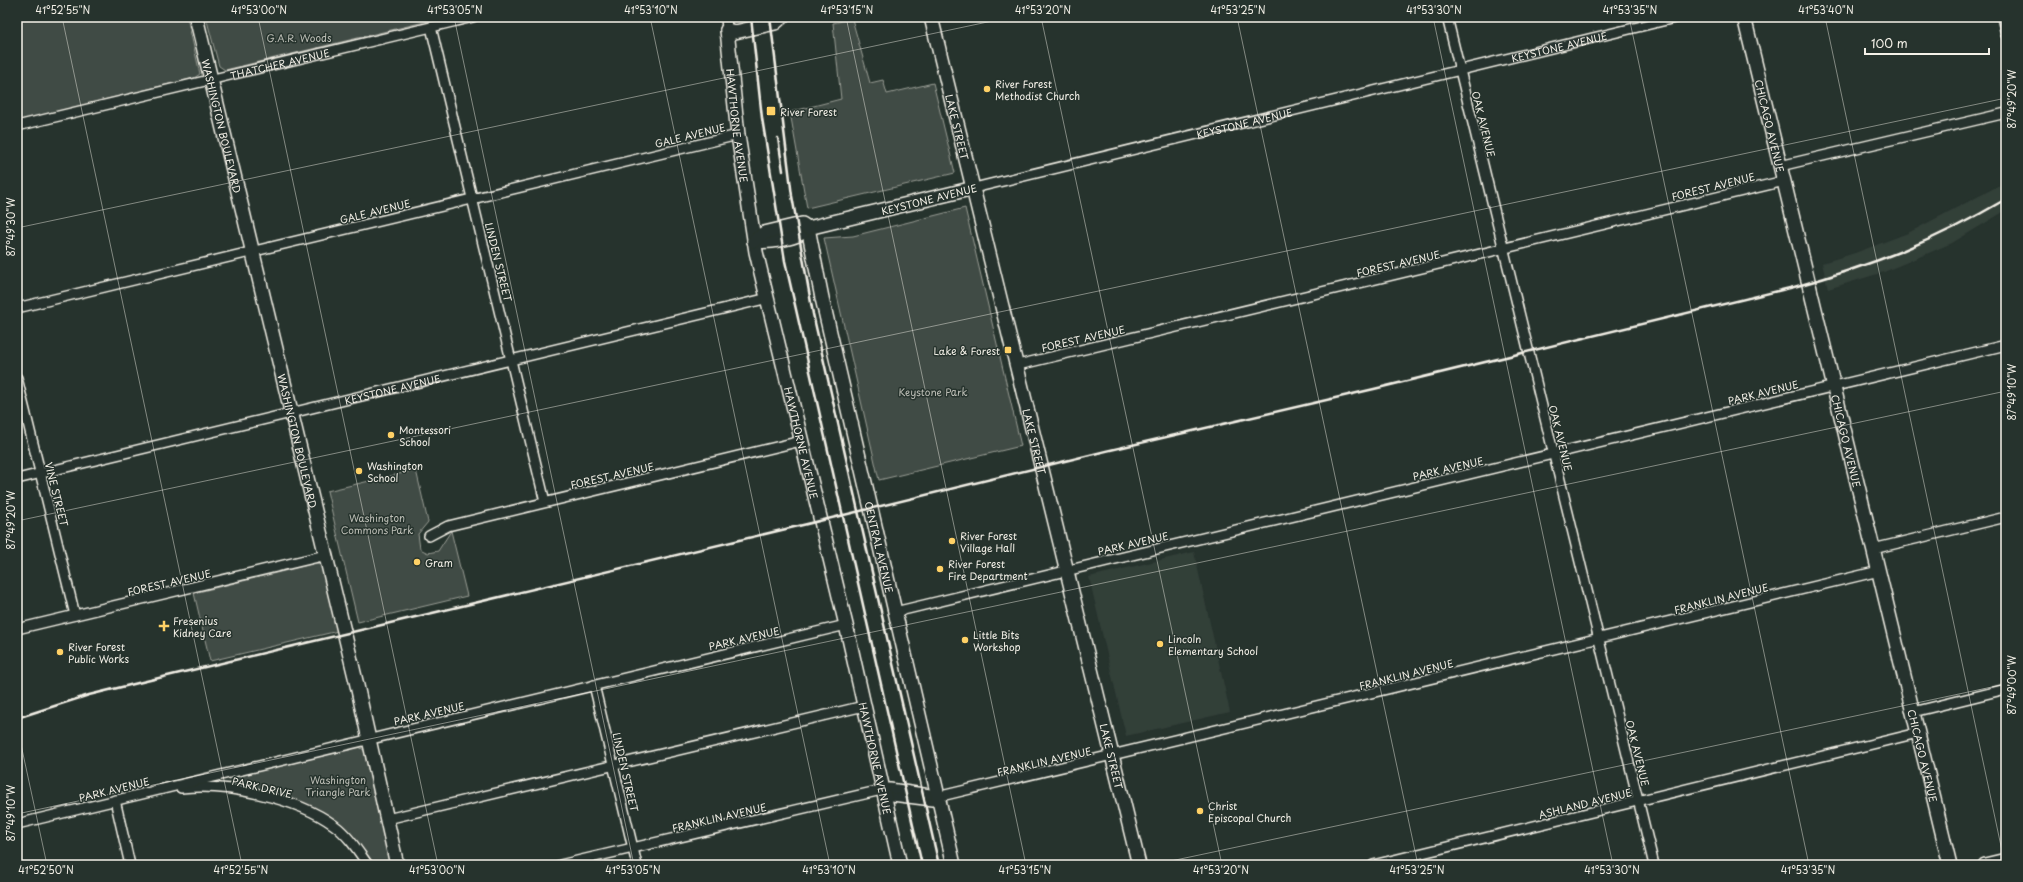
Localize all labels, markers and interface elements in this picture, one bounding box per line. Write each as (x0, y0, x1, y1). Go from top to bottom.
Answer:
text: 41°52'55"N (36, 2, 91, 17)
text: 41°53'00"N (231, 2, 287, 17)
text: 41°53'05"N (427, 2, 483, 17)
text: 41°53'10"N (624, 2, 678, 17)
text: 41°53'15"N (821, 2, 874, 17)
text: 41°53'20"N (1015, 2, 1071, 17)
text: 41°53'25"N (1210, 2, 1266, 17)
text: 41°53'30"N (1406, 2, 1462, 17)
text: 41°53'35"N (1603, 2, 1657, 17)
text: 41°53'40"N (1798, 2, 1854, 17)
street label: KEYSTONE AVENUE (1510, 27, 1609, 65)
park label: G.A.R. Woods (266, 30, 332, 45)
scale bar (1865, 30, 1989, 56)
text: 100 m (1871, 34, 1908, 52)
street label: THATCHER AVENUE (228, 44, 331, 82)
street label: WASHINGTON BOULEVARD (199, 57, 246, 195)
street label: HAWTHORNE AVENUE (724, 68, 753, 183)
text: 87°49'20"W (2004, 69, 2019, 129)
place label: River Forest Methodist Church (995, 76, 1080, 103)
street label: CHICAGO AVENUE (1752, 78, 1789, 174)
marker: River Forest Methodist Church (982, 84, 992, 94)
street label: OAK AVENUE (1469, 89, 1499, 159)
street label: LAKE STREET (943, 92, 973, 161)
place label: River Forest (780, 104, 837, 119)
street label: KEYSTONE AVENUE (1195, 104, 1294, 141)
marker: River Forest (765, 105, 777, 117)
street label: GALE AVENUE (653, 119, 727, 151)
street label: FOREST AVENUE (1670, 168, 1756, 204)
street label: KEYSTONE AVENUE (880, 180, 978, 218)
street label: GALE AVENUE (338, 195, 412, 227)
text: 87°49'30"W (3, 197, 18, 256)
street label: LINDEN STREET (482, 221, 516, 303)
street label: FOREST AVENUE (1355, 246, 1441, 280)
street label: FOREST AVENUE (1040, 321, 1126, 355)
place label: Lake & Forest (933, 343, 1000, 358)
marker: Lake & Forest (1003, 345, 1013, 355)
text: 87°49'10"W (2004, 363, 2019, 420)
street label: KEYSTONE AVENUE (343, 370, 442, 407)
street label: WASHINGTON BOULEVARD (275, 372, 322, 510)
street label: PARK AVENUE (1726, 376, 1800, 408)
park label: Keystone Park (899, 384, 968, 400)
street label: HAWTHORNE AVENUE (781, 385, 823, 500)
street label: CHICAGO AVENUE (1828, 393, 1865, 489)
street label: OAK AVENUE (1546, 403, 1576, 473)
street label: LAKE STREET (1020, 407, 1050, 476)
place label: Montessori School (399, 422, 451, 449)
marker: Montessori School (386, 430, 396, 440)
street label: PARK AVENUE (1411, 453, 1485, 483)
place label: Washington School (367, 458, 423, 485)
street label: FOREST AVENUE (569, 458, 655, 492)
street label: VINE STREET (42, 460, 72, 528)
marker: Washington School (354, 466, 364, 476)
text: 87°49'20"W (3, 490, 18, 550)
street label: CENTRAL AVENUE (862, 500, 898, 594)
park label: Washington Commons Park (341, 510, 413, 537)
place label: River Forest Village Hall (960, 528, 1017, 555)
street label: PARK AVENUE (1096, 528, 1170, 558)
marker: River Forest Village Hall (947, 536, 957, 546)
place label: Gram (425, 555, 453, 570)
place label: River Forest Fire Department (948, 556, 1028, 583)
marker: Gram (412, 557, 422, 567)
marker: River Forest Fire Department (935, 564, 945, 574)
street label: FOREST AVENUE (126, 565, 212, 599)
street label: FRANKLIN AVENUE (1672, 579, 1770, 617)
place label: Fresenius Kidney Care (173, 613, 232, 641)
marker: Fresenius Kidney Care (158, 620, 170, 632)
street label: PARK AVENUE (707, 623, 781, 653)
place label: Little Bits Workshop (973, 627, 1021, 654)
place label: Lincoln Elementary School (1168, 631, 1258, 658)
marker: Little Bits Workshop (960, 635, 970, 645)
place label: River Forest Public Works (68, 639, 129, 666)
marker: Lincoln Elementary School (1155, 639, 1165, 649)
marker: River Forest Public Works (55, 647, 65, 657)
street label: FRANKLIN AVENUE (1357, 655, 1455, 693)
text: 87°49'00"W (2004, 655, 2019, 715)
street label: PARK AVENUE (392, 698, 466, 728)
street label: HAWTHORNE AVENUE (856, 700, 896, 816)
street label: CHICAGO AVENUE (1905, 708, 1942, 803)
street label: OAK AVENUE (1623, 718, 1653, 788)
street label: LAKE STREET (1097, 722, 1128, 791)
street label: LINDEN STREET (610, 731, 642, 813)
street label: FRANKLIN AVENUE (995, 743, 1093, 779)
park label: Washington Triangle Park (305, 772, 371, 799)
street label: PARK AVENUE (77, 773, 151, 805)
street label: PARK DRIVE (231, 773, 293, 801)
text: 87°49'10"W (3, 784, 18, 841)
street label: ASHLAND AVENUE (1537, 784, 1633, 822)
place label: Christ Episcopal Church (1208, 798, 1291, 825)
street label: FRANKLIN AVENUE (670, 799, 768, 835)
marker: Christ Episcopal Church (1195, 806, 1205, 816)
text: 41°52'50"N (18, 862, 74, 877)
text: 41°52'55"N (214, 862, 269, 877)
text: 41°53'00"N (409, 862, 465, 877)
text: 41°53'05"N (605, 862, 661, 877)
text: 41°53'10"N (802, 862, 856, 877)
text: 41°53'15"N (999, 862, 1052, 877)
text: 41°53'20"N (1193, 862, 1249, 877)
text: 41°53'25"N (1389, 862, 1445, 877)
text: 41°53'30"N (1584, 862, 1640, 877)
text: 41°53'35"N (1781, 862, 1835, 877)

